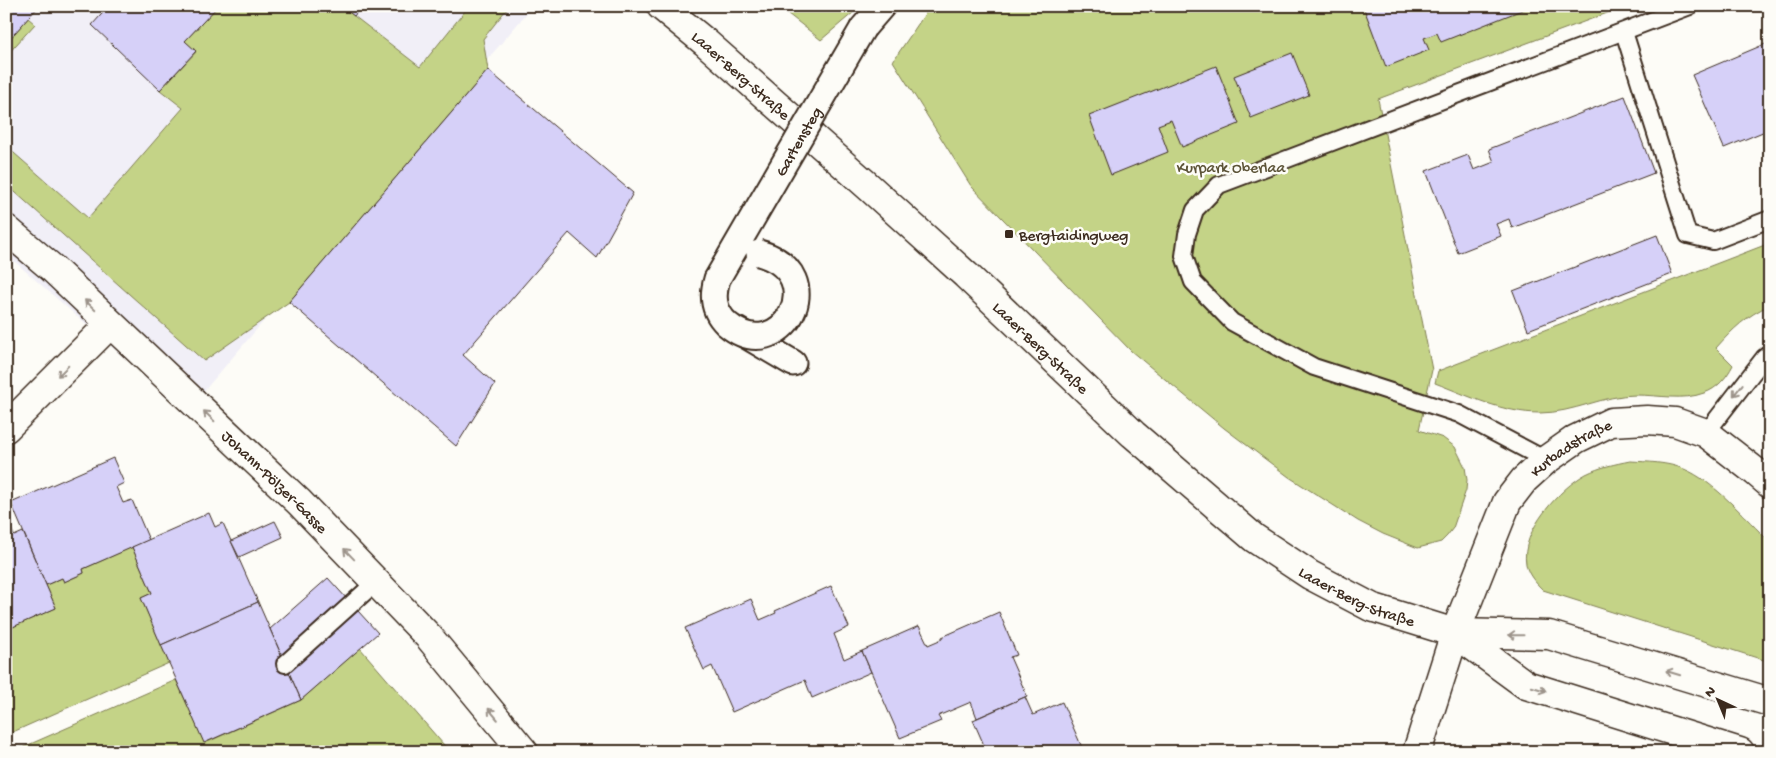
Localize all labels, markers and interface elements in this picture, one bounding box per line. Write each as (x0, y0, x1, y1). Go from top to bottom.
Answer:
street label: Laaer-Berg-Straße (686, 29, 793, 126)
street label: Gartensteg (773, 105, 828, 181)
park label: Kurpark Oberlaa (1177, 160, 1286, 179)
marker: Bergtaidingweg (1003, 228, 1015, 240)
place label: Bergtaidingweg (1018, 228, 1128, 247)
one-way arrow (84, 299, 96, 311)
street label: Laaer-Berg-Straße (987, 299, 1092, 400)
one-way arrow (57, 365, 69, 377)
one-way arrow (1733, 383, 1744, 396)
one-way arrow (202, 410, 215, 422)
street label: Kurbadstraße (1528, 417, 1616, 483)
street label: Johann-Pölzer-Gasse (216, 428, 331, 539)
one-way arrow (343, 548, 355, 561)
street label: Laaer-Berg-Straße (1294, 564, 1417, 633)
one-way arrow (1508, 630, 1524, 639)
one-way arrow (1665, 667, 1681, 677)
north arrow (1694, 676, 1744, 726)
text: N (1702, 683, 1720, 702)
one-way arrow (1530, 685, 1546, 695)
one-way arrow (487, 708, 499, 721)

